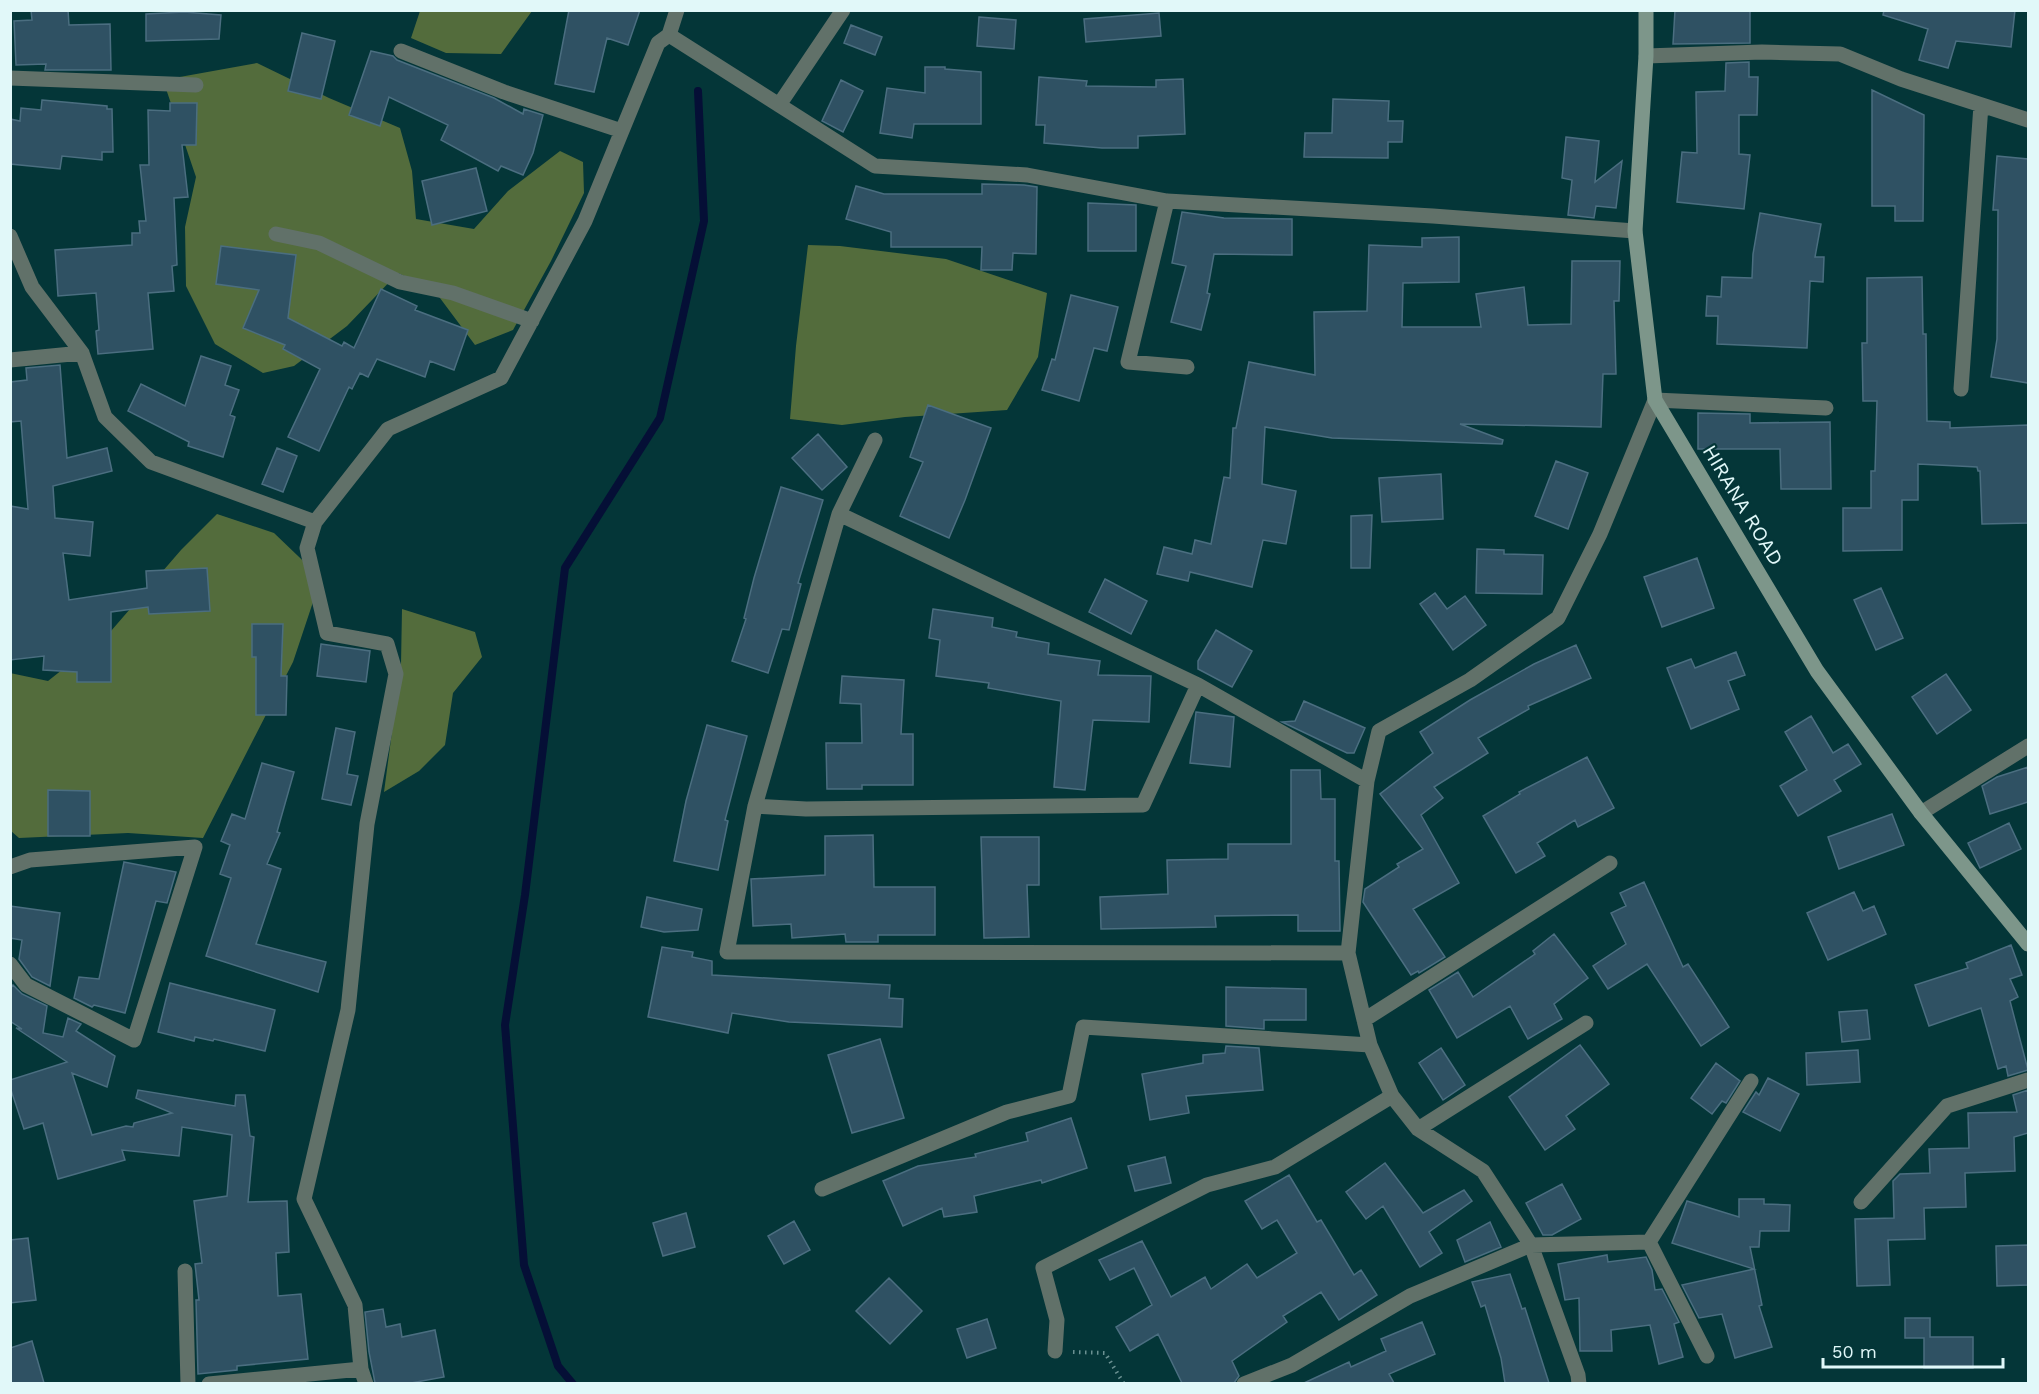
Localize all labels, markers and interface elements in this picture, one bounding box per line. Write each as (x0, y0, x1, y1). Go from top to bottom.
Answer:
street label: HIRANA ROAD (1698, 440, 1788, 570)
scale bar (1823, 1331, 2003, 1369)
text: 50 m (1832, 1341, 1877, 1362)

